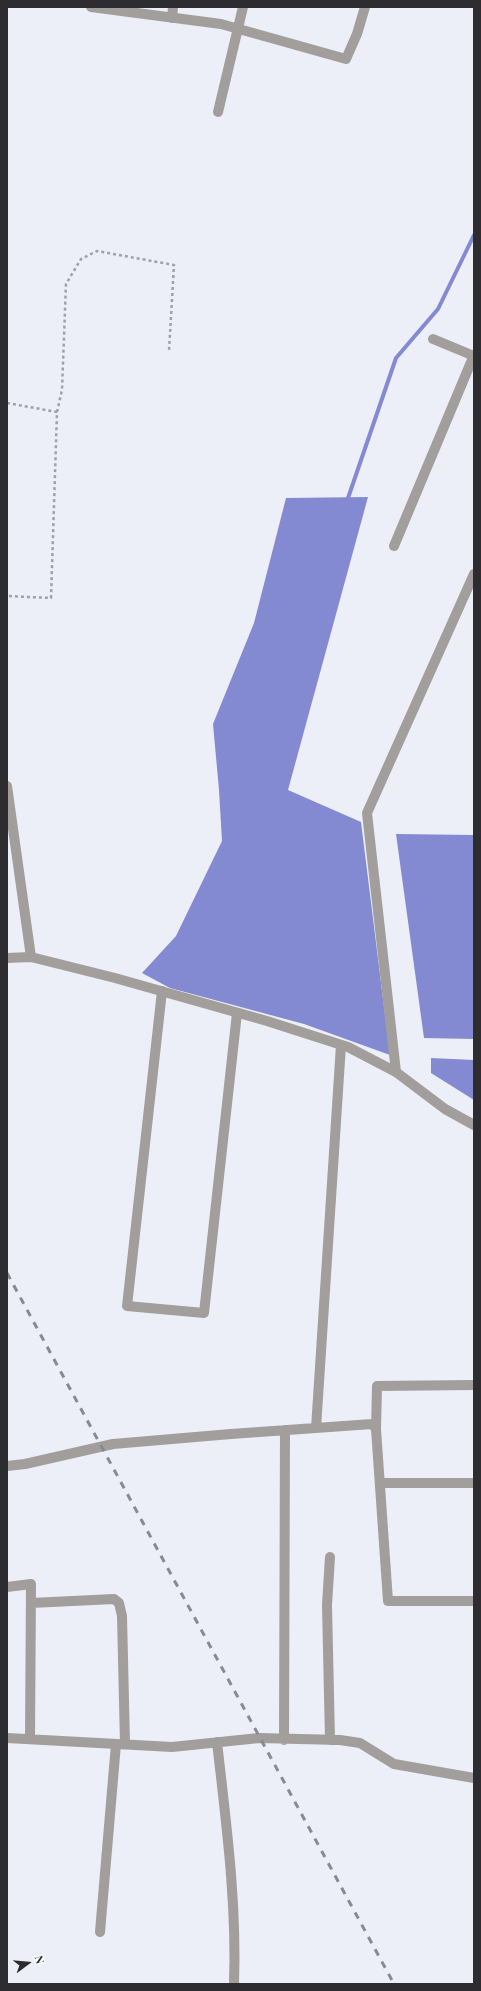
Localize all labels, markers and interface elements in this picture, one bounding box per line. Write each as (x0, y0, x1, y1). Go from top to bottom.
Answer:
north arrow (8, 1943, 48, 1983)
text: N (32, 1954, 48, 1965)

